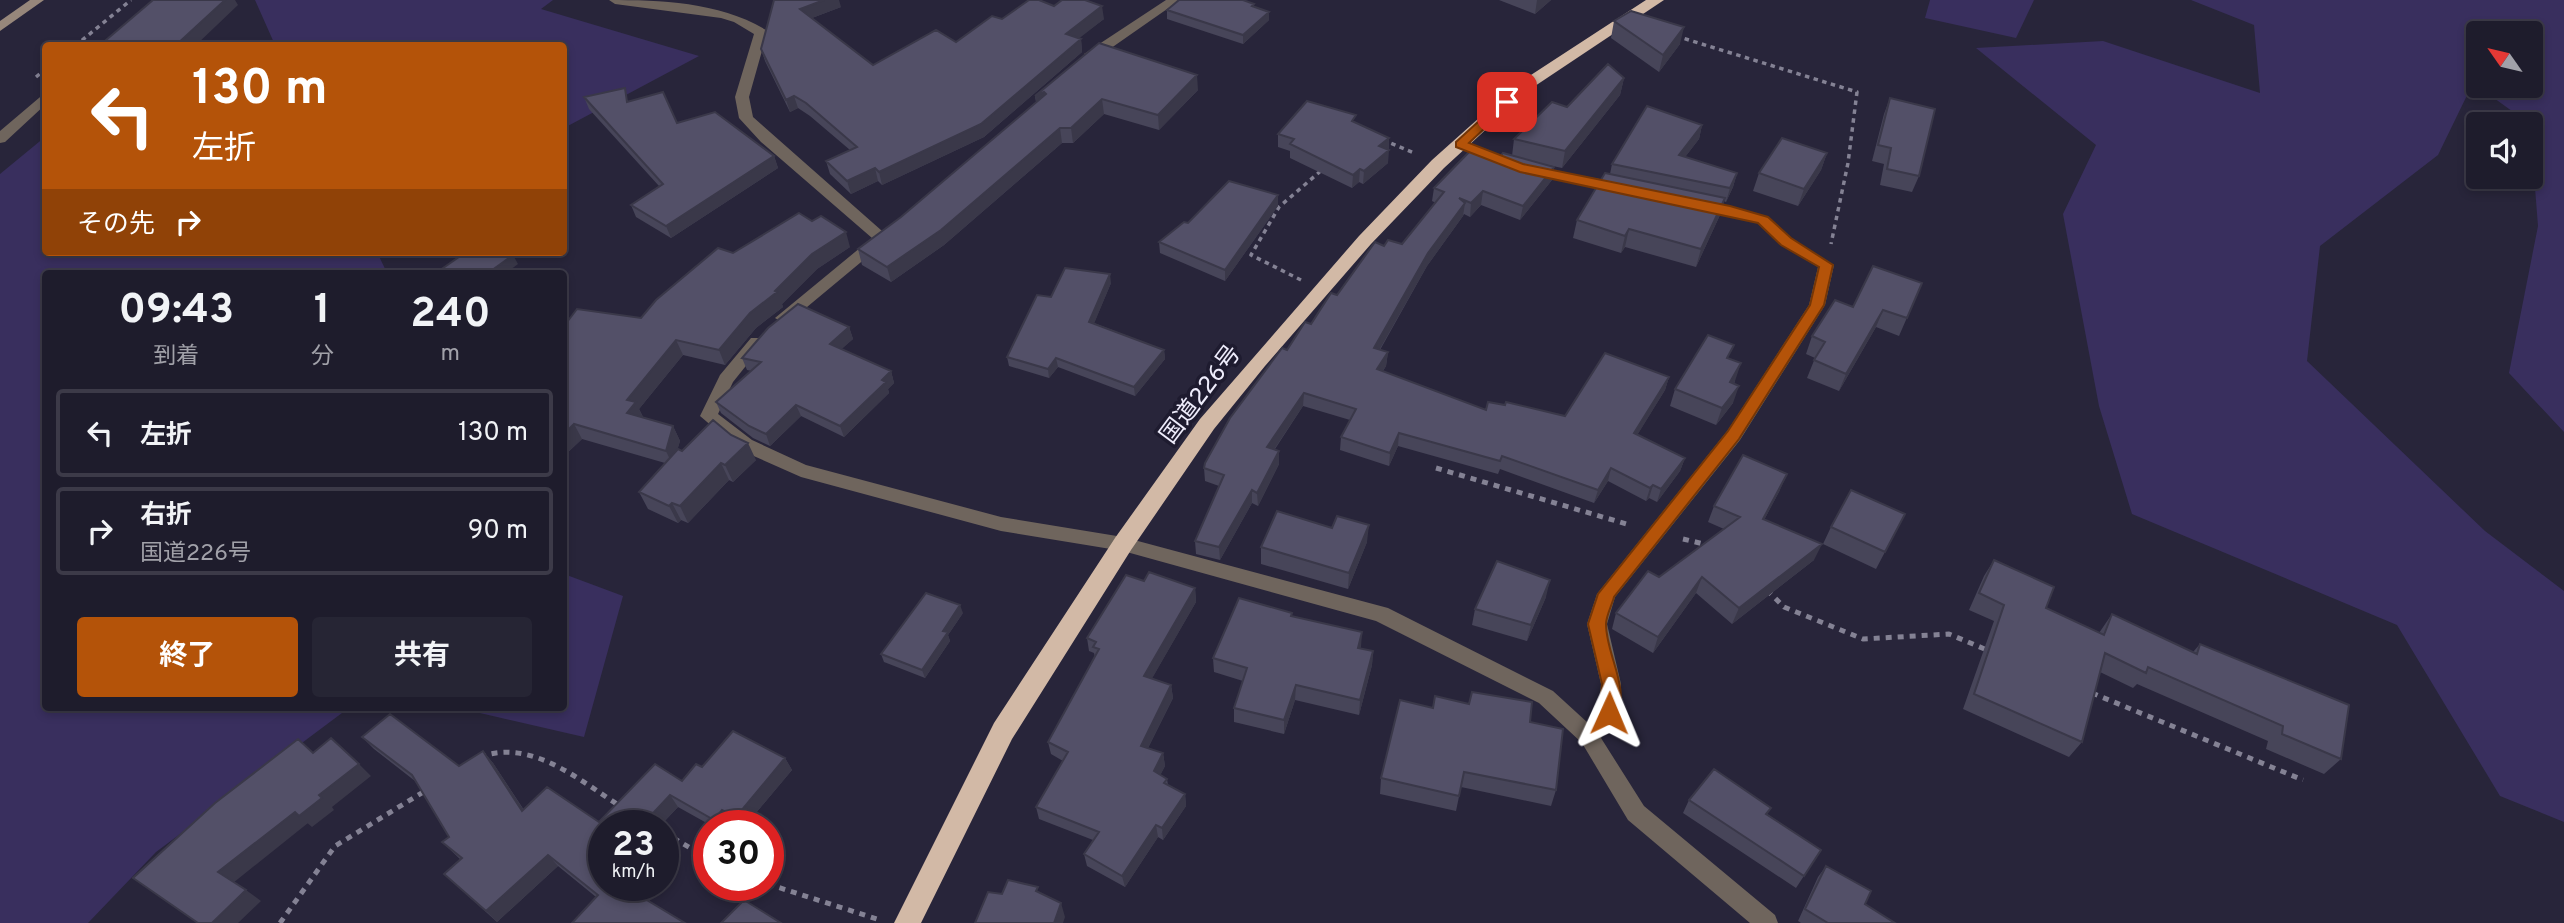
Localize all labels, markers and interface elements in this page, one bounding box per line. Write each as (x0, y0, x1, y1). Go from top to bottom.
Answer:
north arrow (2466, 21, 2543, 98)
map controls (2466, 21, 2543, 189)
text: 130 m (192, 60, 328, 122)
icon: left (77, 70, 168, 161)
pin (1477, 72, 1537, 132)
icon: arrive (1488, 83, 1526, 121)
button: sound (2466, 112, 2543, 189)
text: 左折 (192, 130, 256, 170)
icon: right (169, 203, 207, 241)
text: その先 (77, 209, 155, 242)
text: 09:43 (118, 285, 234, 338)
text: 1 (314, 285, 331, 338)
text: 240 (410, 289, 491, 342)
text: m (441, 340, 460, 369)
street label: 国道226号 (1155, 340, 1248, 450)
text: 到着 (153, 343, 199, 372)
text: 分 (311, 343, 334, 372)
icon: left (81, 414, 119, 452)
text: 130 m (458, 417, 528, 450)
text: 左折 (140, 420, 192, 453)
text: 右折 (140, 500, 192, 533)
icon: right (81, 512, 119, 550)
text: 90 m (468, 515, 528, 548)
text: 国道226号 (140, 540, 251, 569)
button: 終了 (77, 617, 298, 697)
button: 共有 (312, 617, 532, 697)
position arrow (1572, 676, 1646, 750)
speed limit sign: 30 (693, 810, 784, 901)
text: 23 (612, 824, 655, 868)
text: km/h (612, 861, 655, 884)

